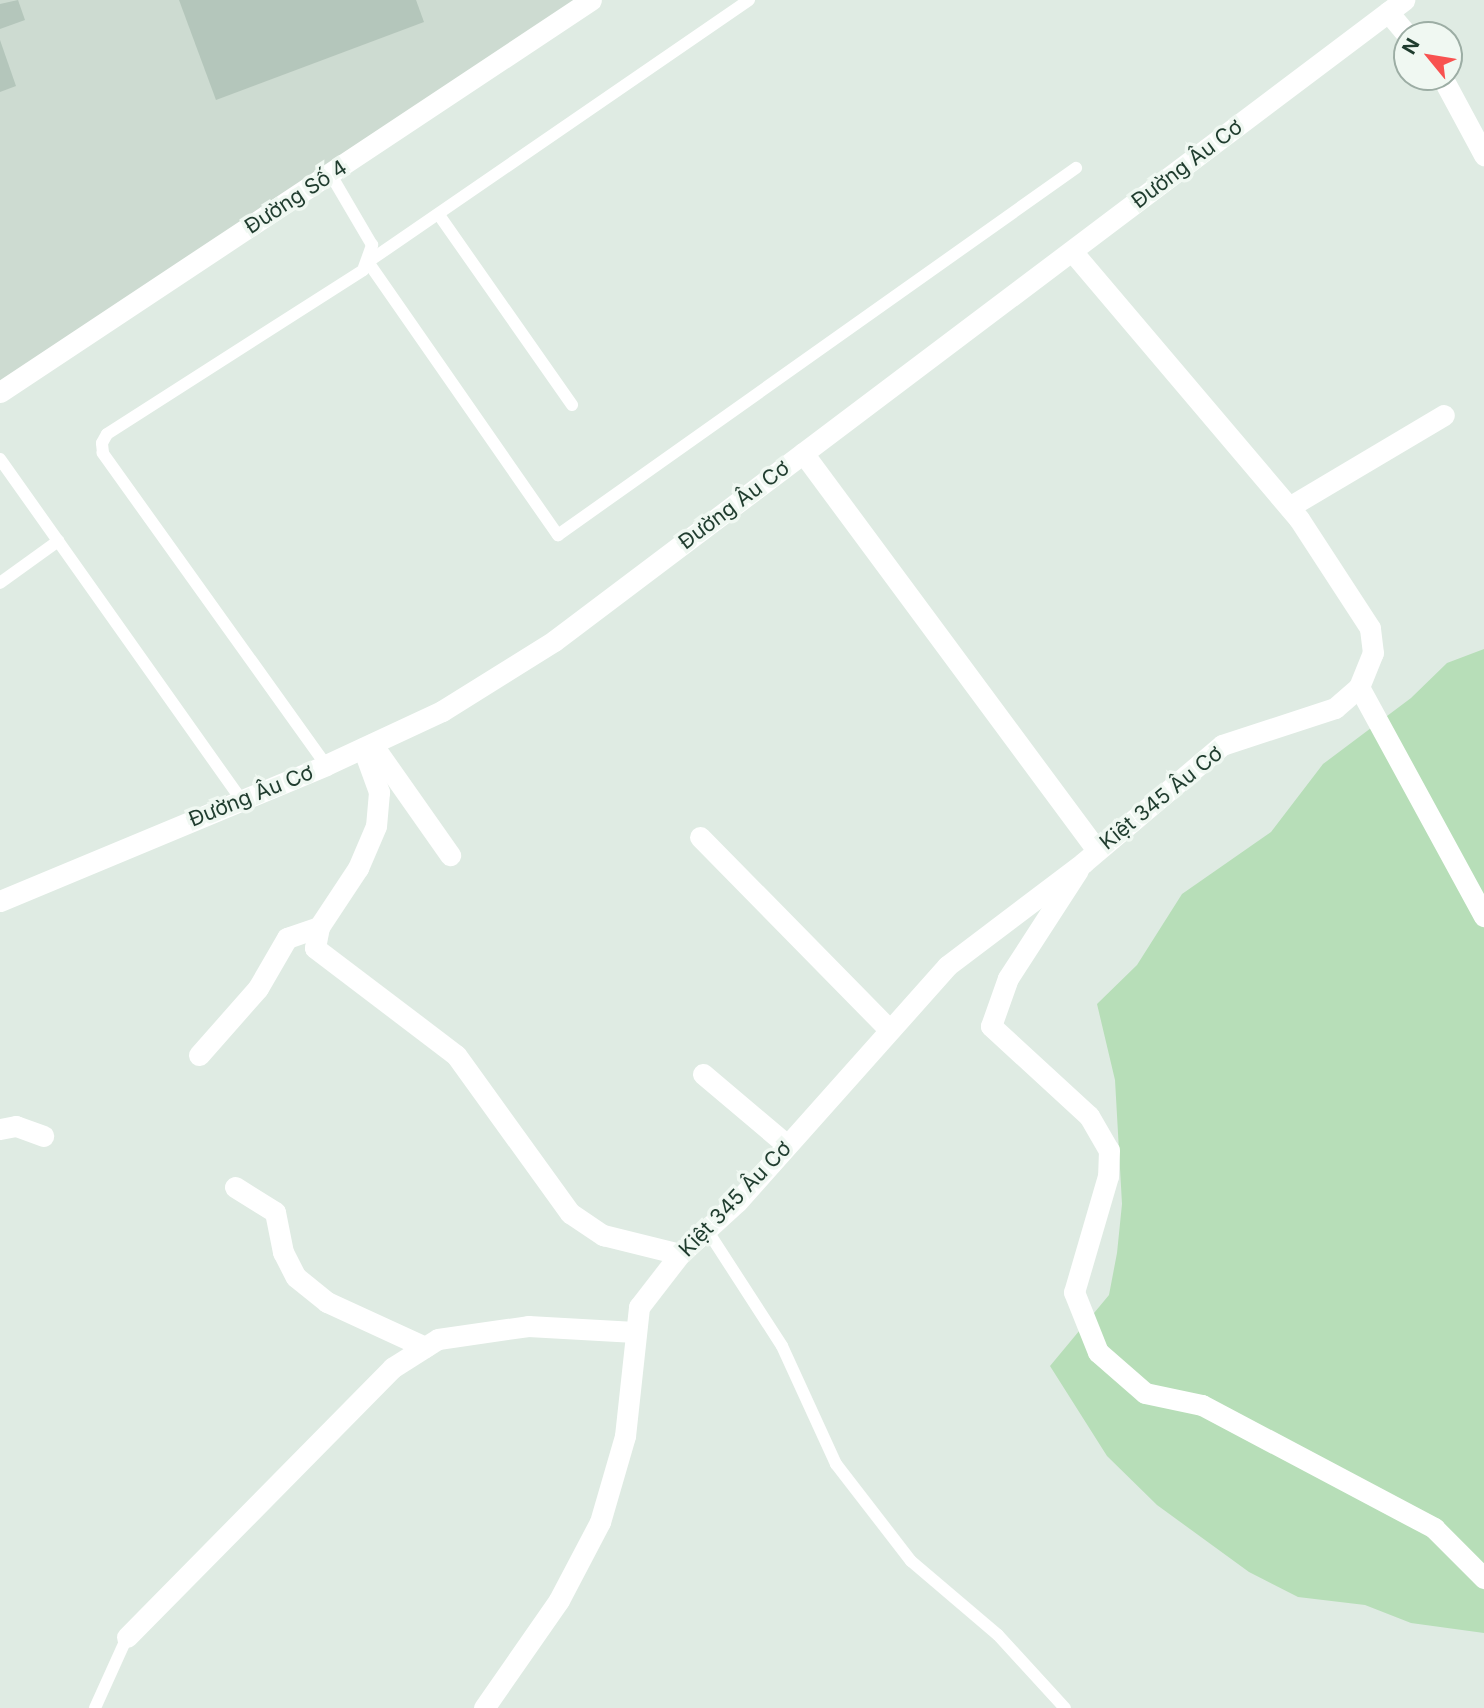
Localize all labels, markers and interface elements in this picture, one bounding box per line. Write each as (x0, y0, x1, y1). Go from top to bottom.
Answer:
north arrow (1393, 21, 1463, 91)
text: N (1398, 34, 1425, 58)
street label: Đường Âu Cơ (1127, 114, 1247, 214)
street label: Đường Số 4 (240, 155, 352, 239)
street label: Đường Âu Cơ (674, 455, 794, 555)
street label: Kiệt 345 Âu Cơ (1095, 741, 1227, 855)
street label: Đường Âu Cơ (185, 760, 317, 832)
street label: Kiệt 345 Âu Cơ (674, 1136, 796, 1262)

